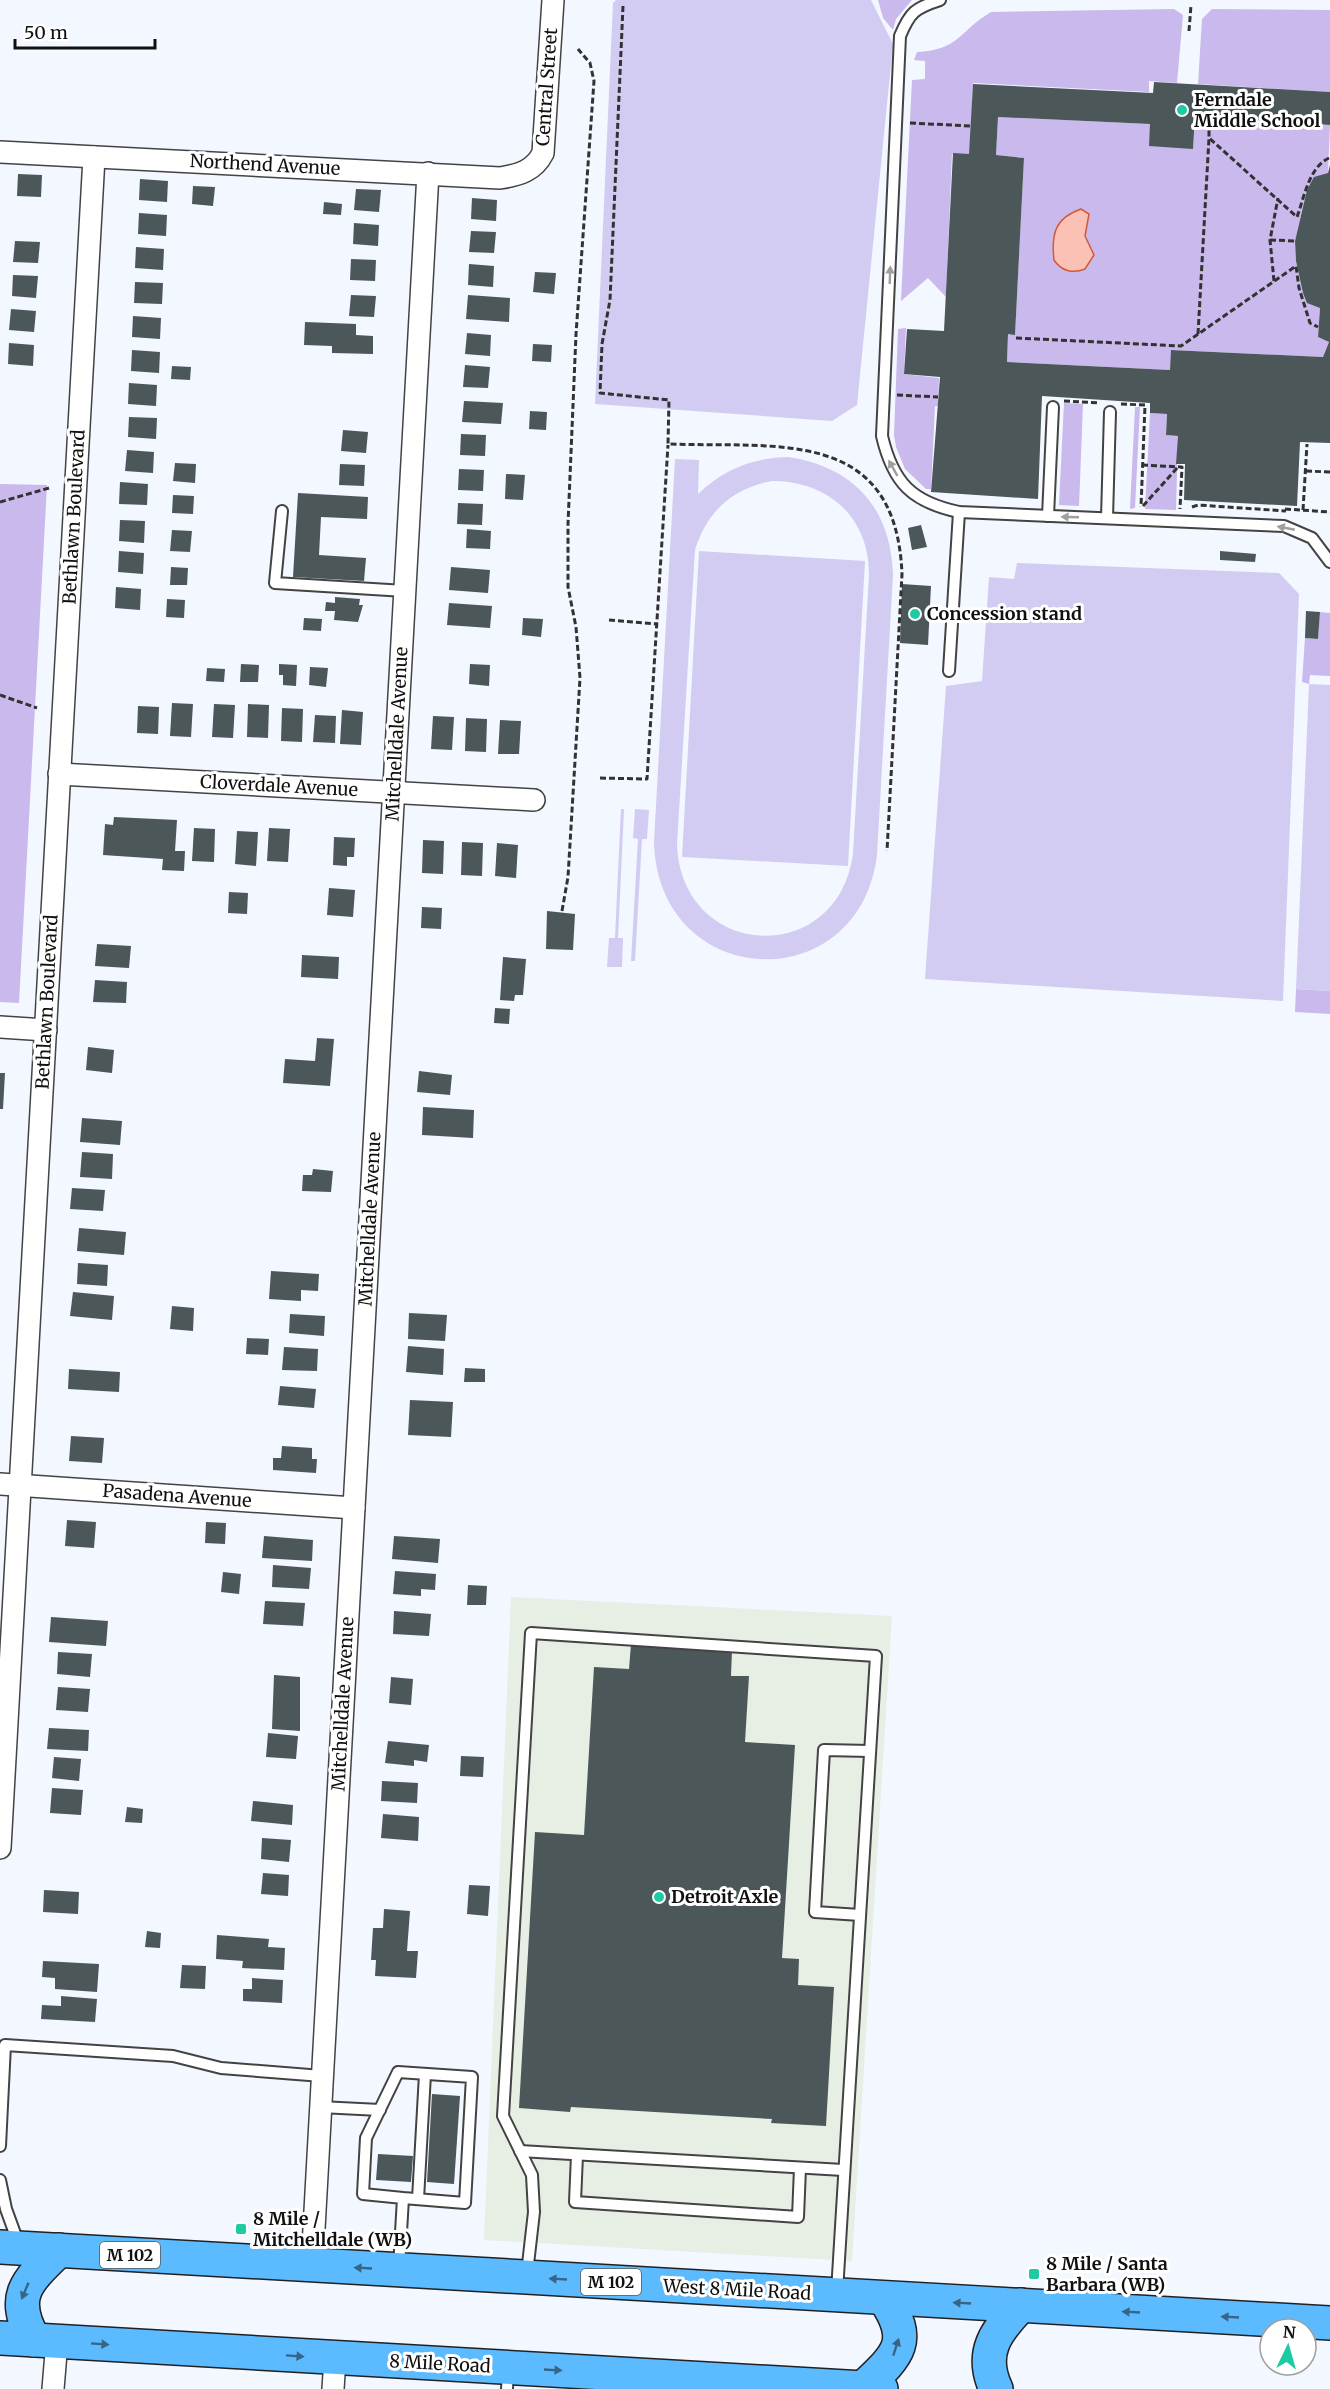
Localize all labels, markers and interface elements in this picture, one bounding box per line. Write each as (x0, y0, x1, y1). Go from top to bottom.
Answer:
scale bar (15, 12, 154, 50)
text: 50 m (24, 21, 68, 44)
street label: Central Street (531, 27, 562, 147)
place label: Ferndale Middle School (1194, 88, 1320, 132)
marker: Ferndale Middle School (1175, 103, 1189, 117)
street label: Northend Avenue (189, 149, 341, 180)
one-way arrow (885, 266, 894, 285)
street label: Bethlawn Boulevard (57, 429, 90, 605)
one-way arrow (888, 459, 898, 476)
one-way arrow (1061, 512, 1080, 521)
one-way arrow (1276, 523, 1295, 532)
place label: Concession stand (927, 602, 1082, 625)
marker: Concession stand (908, 607, 922, 621)
street label: Mitchelldale Avenue (380, 646, 413, 822)
street label: Cloverdale Avenue (200, 770, 358, 801)
street label: Bethlawn Boulevard (30, 914, 63, 1090)
street label: Mitchelldale Avenue (353, 1131, 386, 1307)
street label: Pasadena Avenue (102, 1479, 252, 1512)
street label: Mitchelldale Avenue (326, 1616, 359, 1792)
place label: Detroit Axle (671, 1885, 779, 1908)
marker: Detroit Axle (652, 1890, 666, 1904)
place label: 8 Mile / Mitchelldale (WB) (253, 2207, 412, 2251)
marker: 8 Mile / Mitchelldale (WB) (234, 2222, 248, 2236)
road number: M 102 (100, 2242, 160, 2268)
place label: 8 Mile / Santa Barbara (WB) (1046, 2252, 1168, 2296)
one-way arrow (354, 2263, 373, 2272)
marker: 8 Mile / Santa Barbara (WB) (1027, 2267, 1041, 2281)
road number: M 102 (581, 2269, 641, 2295)
street label: West 8 Mile Road (661, 2274, 812, 2305)
one-way arrow (548, 2275, 567, 2284)
one-way arrow (21, 2282, 30, 2299)
one-way arrow (953, 2298, 972, 2307)
one-way arrow (1121, 2307, 1140, 2316)
one-way arrow (1220, 2313, 1239, 2322)
north arrow (1258, 2317, 1318, 2377)
text: N (1282, 2322, 1297, 2343)
one-way arrow (892, 2338, 902, 2356)
one-way arrow (91, 2339, 110, 2349)
street label: 8 Mile Road (389, 2349, 491, 2378)
one-way arrow (285, 2351, 304, 2361)
one-way arrow (543, 2366, 562, 2375)

